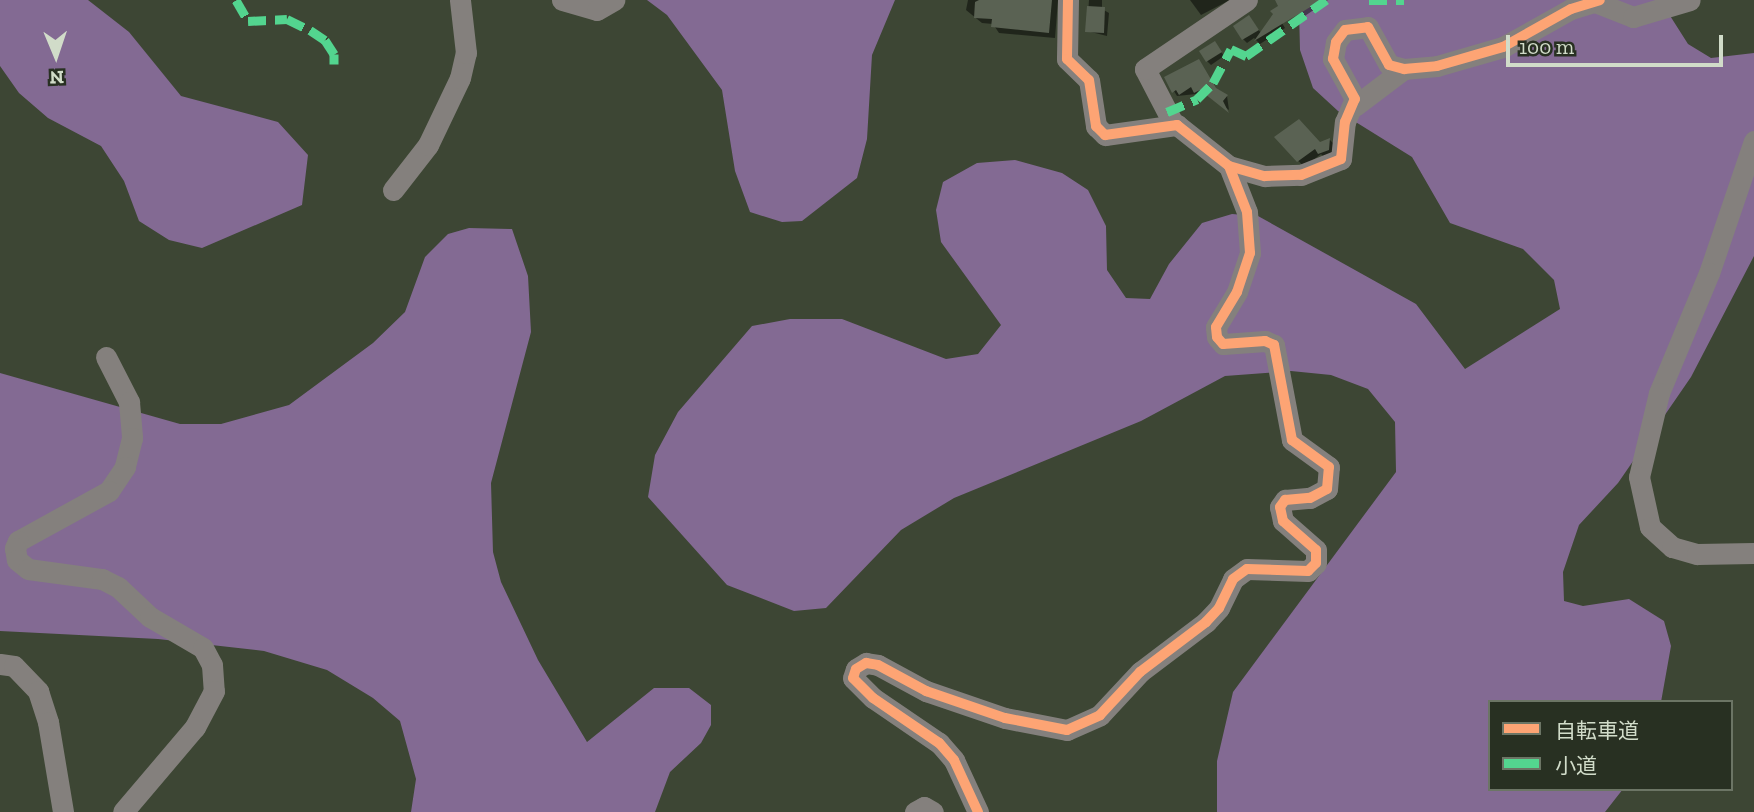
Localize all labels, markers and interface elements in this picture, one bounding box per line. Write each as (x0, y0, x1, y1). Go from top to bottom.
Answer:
north arrow (21, 21, 91, 91)
scale bar (1509, 21, 1726, 65)
text: 100 m (1519, 34, 1574, 59)
text: N (49, 66, 64, 89)
legend (1488, 700, 1733, 791)
text: 自転車道 (1555, 718, 1639, 743)
text: 小道 (1555, 753, 1597, 778)

